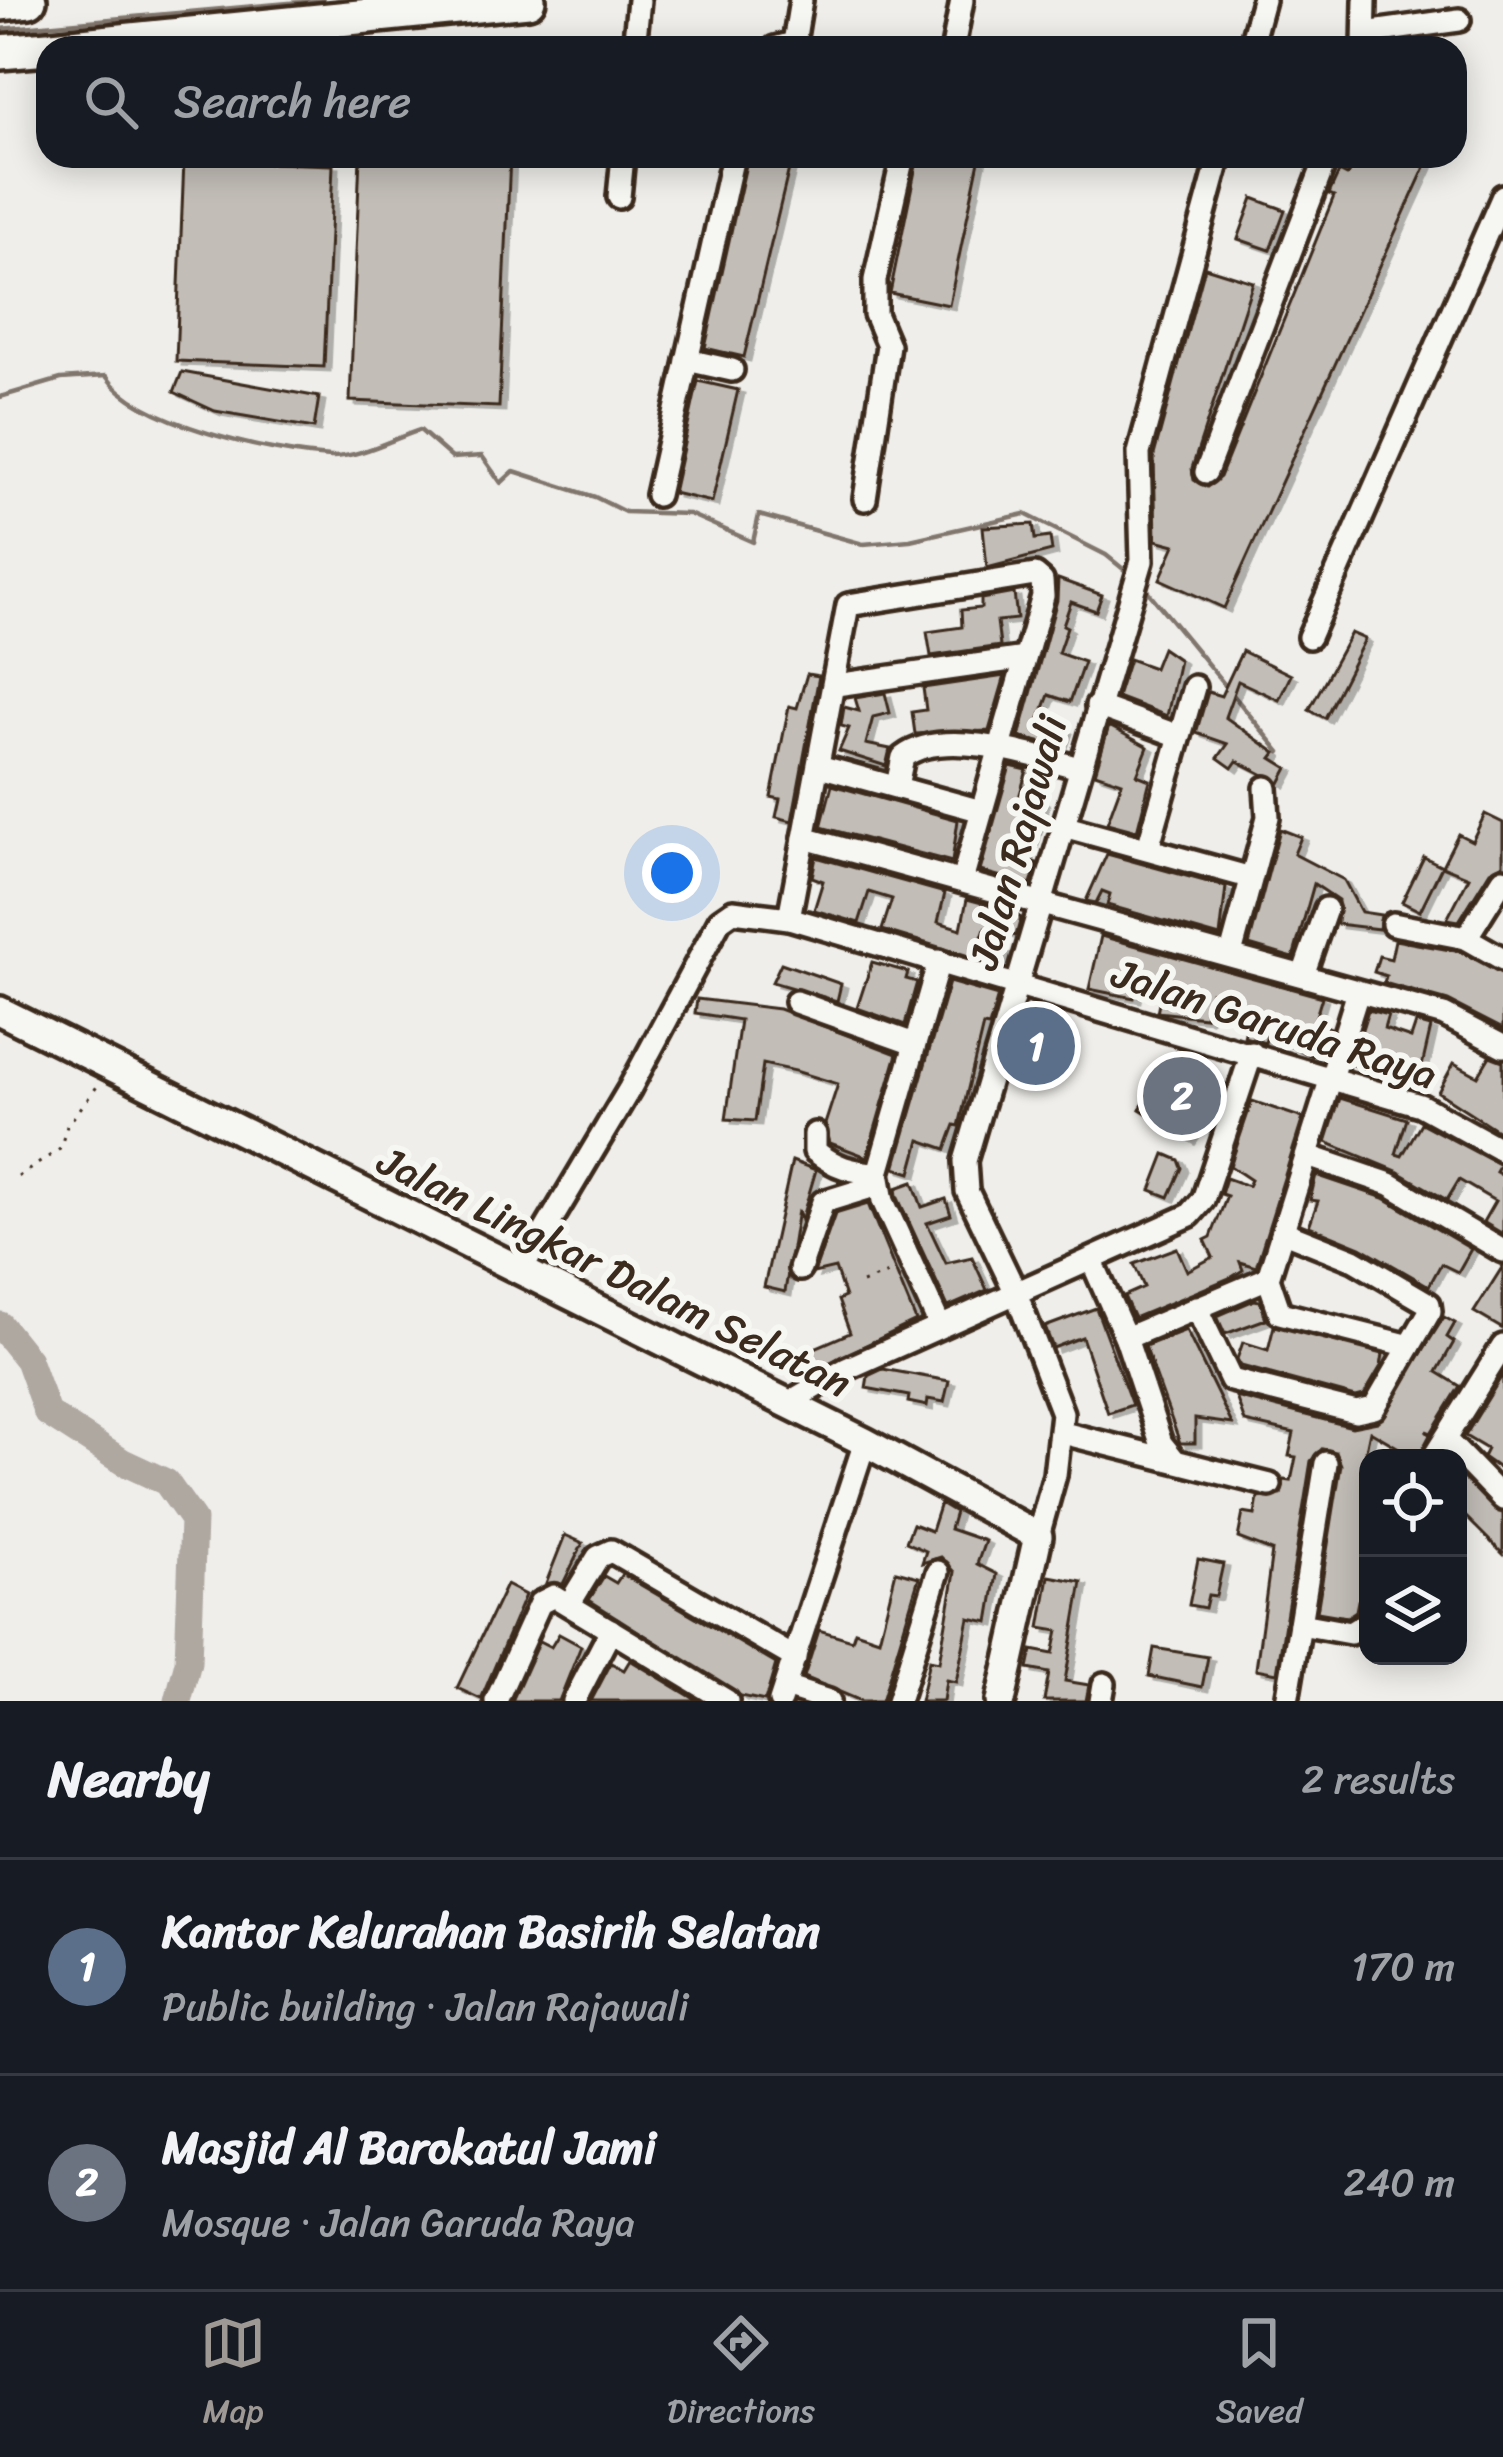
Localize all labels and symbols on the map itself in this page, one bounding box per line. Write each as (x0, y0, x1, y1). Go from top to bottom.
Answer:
street label: Jalan Rajawali (946, 705, 1090, 980)
your location (642, 843, 702, 903)
street label: Jalan Garuda Raya (1101, 936, 1447, 1111)
pin: 1 (997, 1001, 1075, 1091)
pin: 2 (1143, 1051, 1221, 1141)
street label: Jalan Lingkar Dalam Selatan (363, 1124, 864, 1419)

